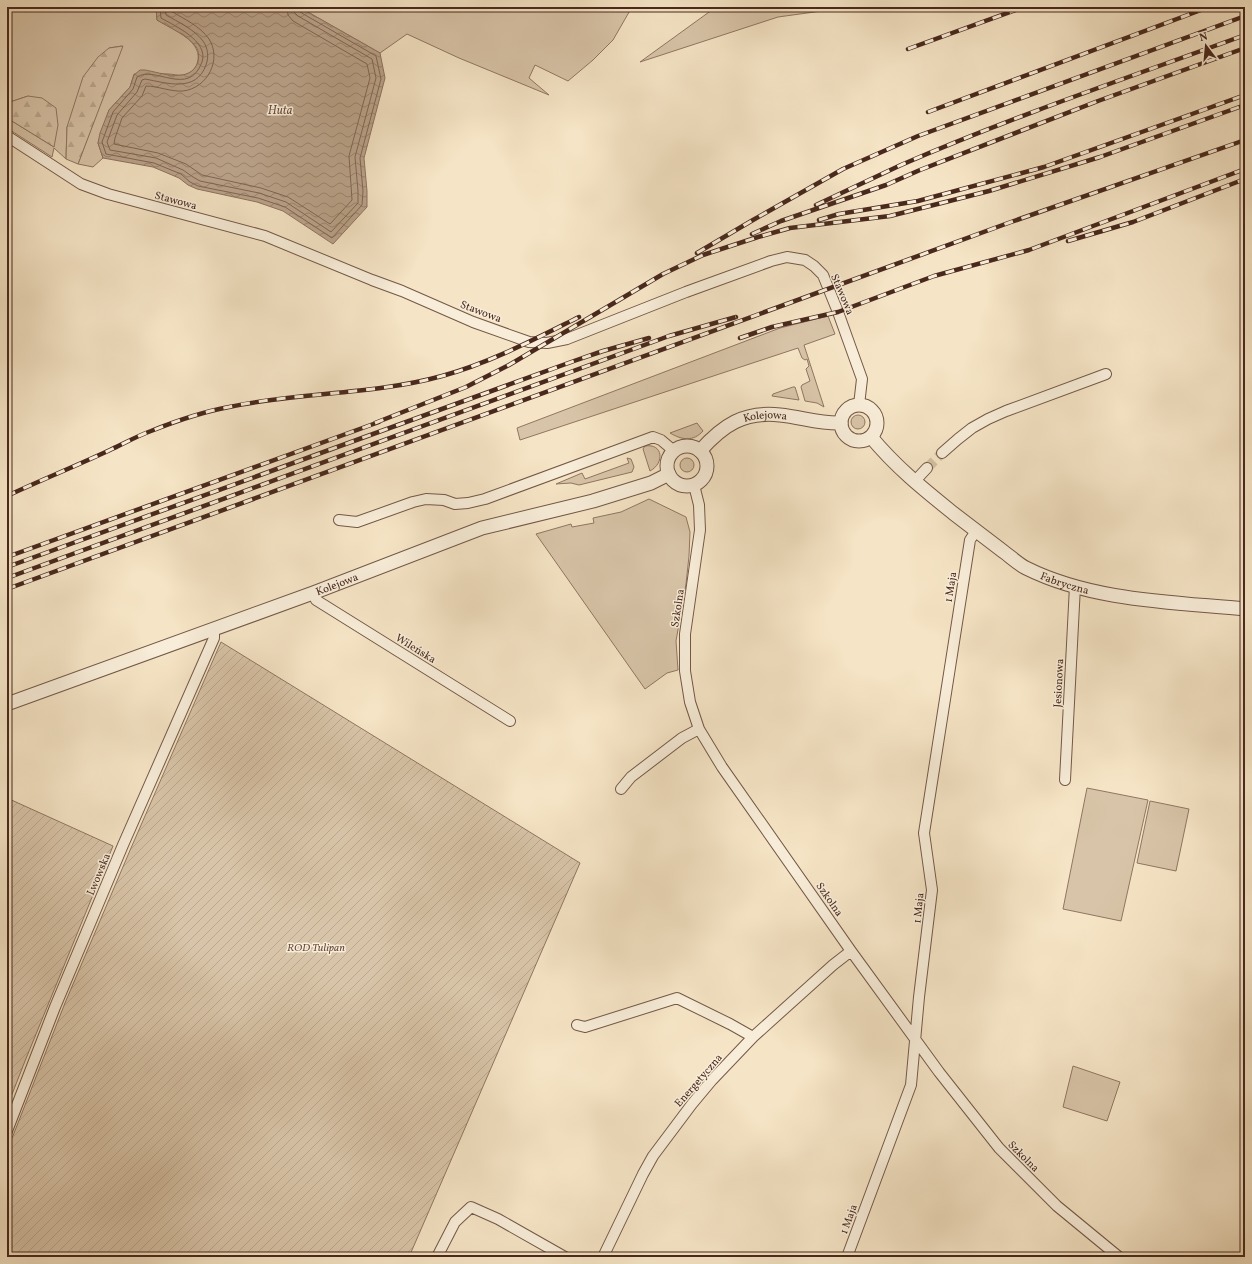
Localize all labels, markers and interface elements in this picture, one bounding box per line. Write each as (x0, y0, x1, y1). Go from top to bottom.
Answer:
north arrow (1186, 26, 1226, 66)
text: N (1198, 30, 1210, 46)
water label: Huta (268, 103, 293, 119)
street label: Stawowa (153, 189, 199, 214)
street label: Stawowa (826, 272, 857, 318)
street label: Stawowa (458, 298, 504, 327)
street label: Kolejowa (742, 408, 788, 427)
street label: Fabryczna (1038, 569, 1091, 599)
street label: Kolejowa (314, 570, 361, 600)
street label: 1 Maja (942, 570, 961, 604)
street label: Szkolna (668, 588, 689, 628)
street label: Wileńska (392, 631, 439, 668)
street label: Jesionowa (1051, 658, 1068, 708)
street label: Lwowska (84, 851, 115, 898)
street label: Szkolna (812, 880, 846, 920)
street label: 1 Maja (910, 892, 929, 924)
park label: ROD Tulipan (287, 941, 345, 956)
street label: Energetyczna (672, 1051, 727, 1111)
street label: Szkolna (1004, 1138, 1042, 1176)
street label: 1 Maja (837, 1202, 862, 1237)

